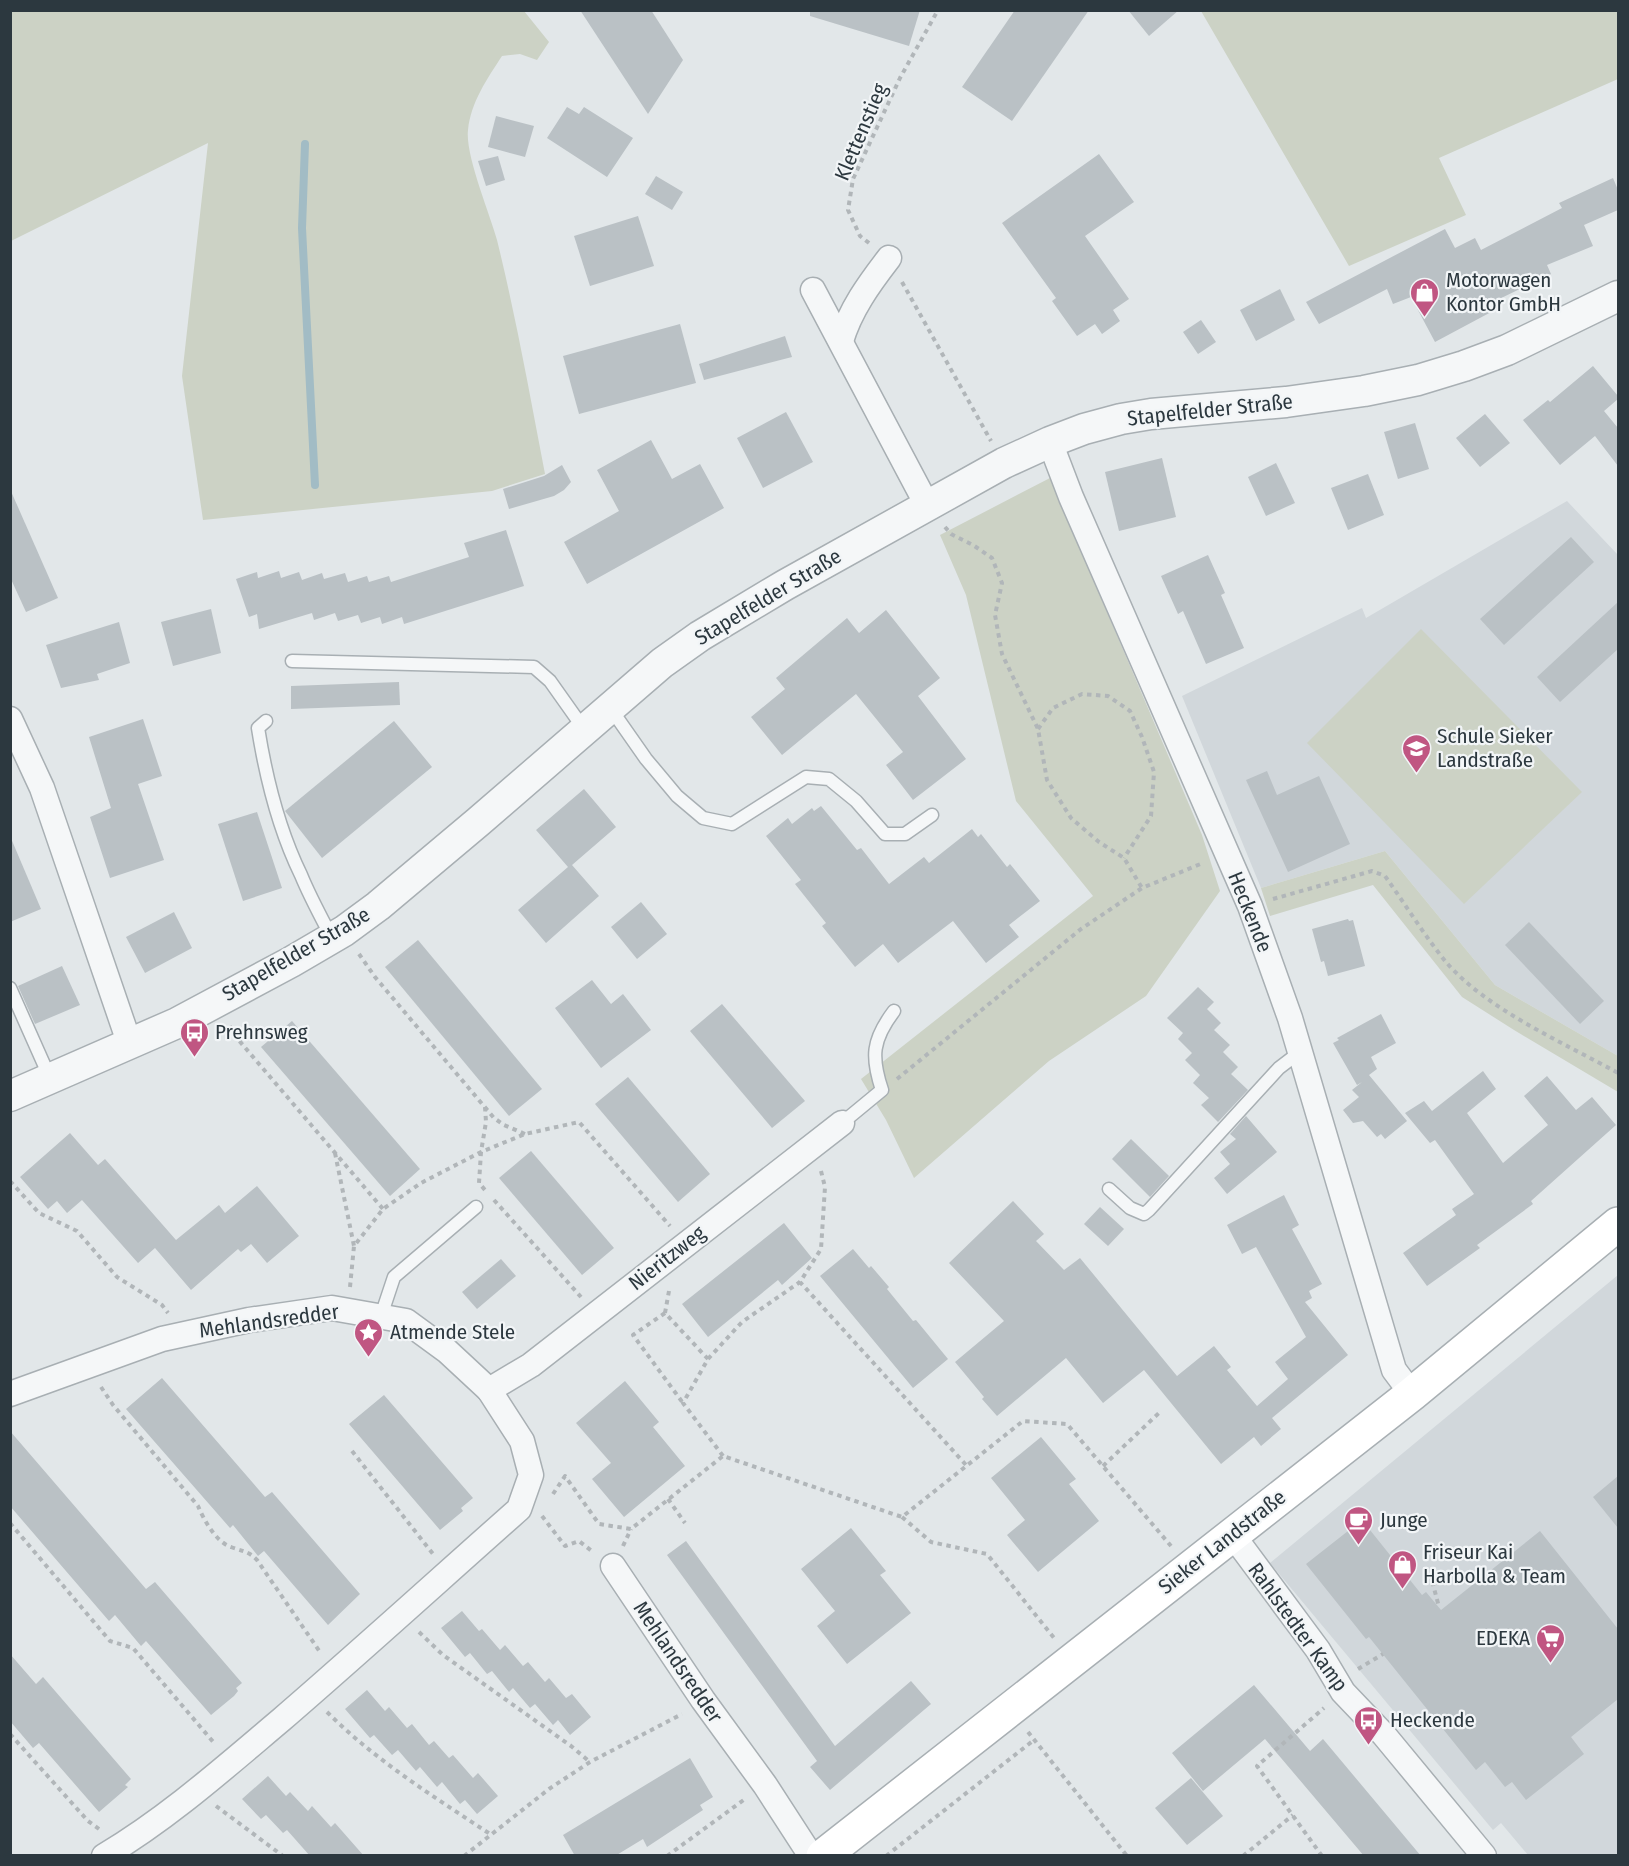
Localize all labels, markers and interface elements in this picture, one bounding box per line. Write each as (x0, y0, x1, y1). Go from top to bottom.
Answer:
street label: Klettenstieg (829, 79, 893, 185)
place label: Motorwagen Kontor GmbH (1446, 267, 1561, 317)
shop icon: Motorwagen Kontor GmbH (1409, 276, 1441, 318)
street label: Stapelfelder Straße (1126, 388, 1294, 432)
street label: Stapelfelder Straße (690, 543, 846, 651)
place label: Schule Sieker Landstraße (1437, 723, 1553, 773)
school or university icon: Schule Sieker Landstraße (1400, 732, 1432, 774)
street label: Heckende (1222, 868, 1278, 956)
street label: Stapelfelder Straße (217, 901, 375, 1007)
bus stop icon: Prehnsweg (178, 1016, 210, 1058)
place label: Prehnsweg (215, 1019, 308, 1045)
street label: Nieritzweg (623, 1220, 711, 1296)
street label: Mehlandsredder (198, 1298, 341, 1344)
place icon: Atmende Stele (353, 1316, 385, 1358)
place label: Atmende Stele (390, 1319, 515, 1345)
street label: Sieker Landstraße (1153, 1484, 1291, 1600)
cafe icon: Junge (1343, 1504, 1375, 1546)
place label: Junge (1380, 1507, 1428, 1533)
place label: Friseur Kai Harbolla & Team (1423, 1539, 1566, 1589)
shop icon: Friseur Kai Harbolla & Team (1386, 1548, 1418, 1590)
street label: Rahlstedter Kamp (1242, 1557, 1354, 1697)
street label: Mehlandsredder (628, 1596, 728, 1728)
supermarket icon: EDEKA (1535, 1622, 1567, 1664)
place label: EDEKA (1476, 1625, 1530, 1651)
bus stop icon: Heckende (1353, 1704, 1385, 1746)
place label: Heckende (1390, 1707, 1475, 1733)

